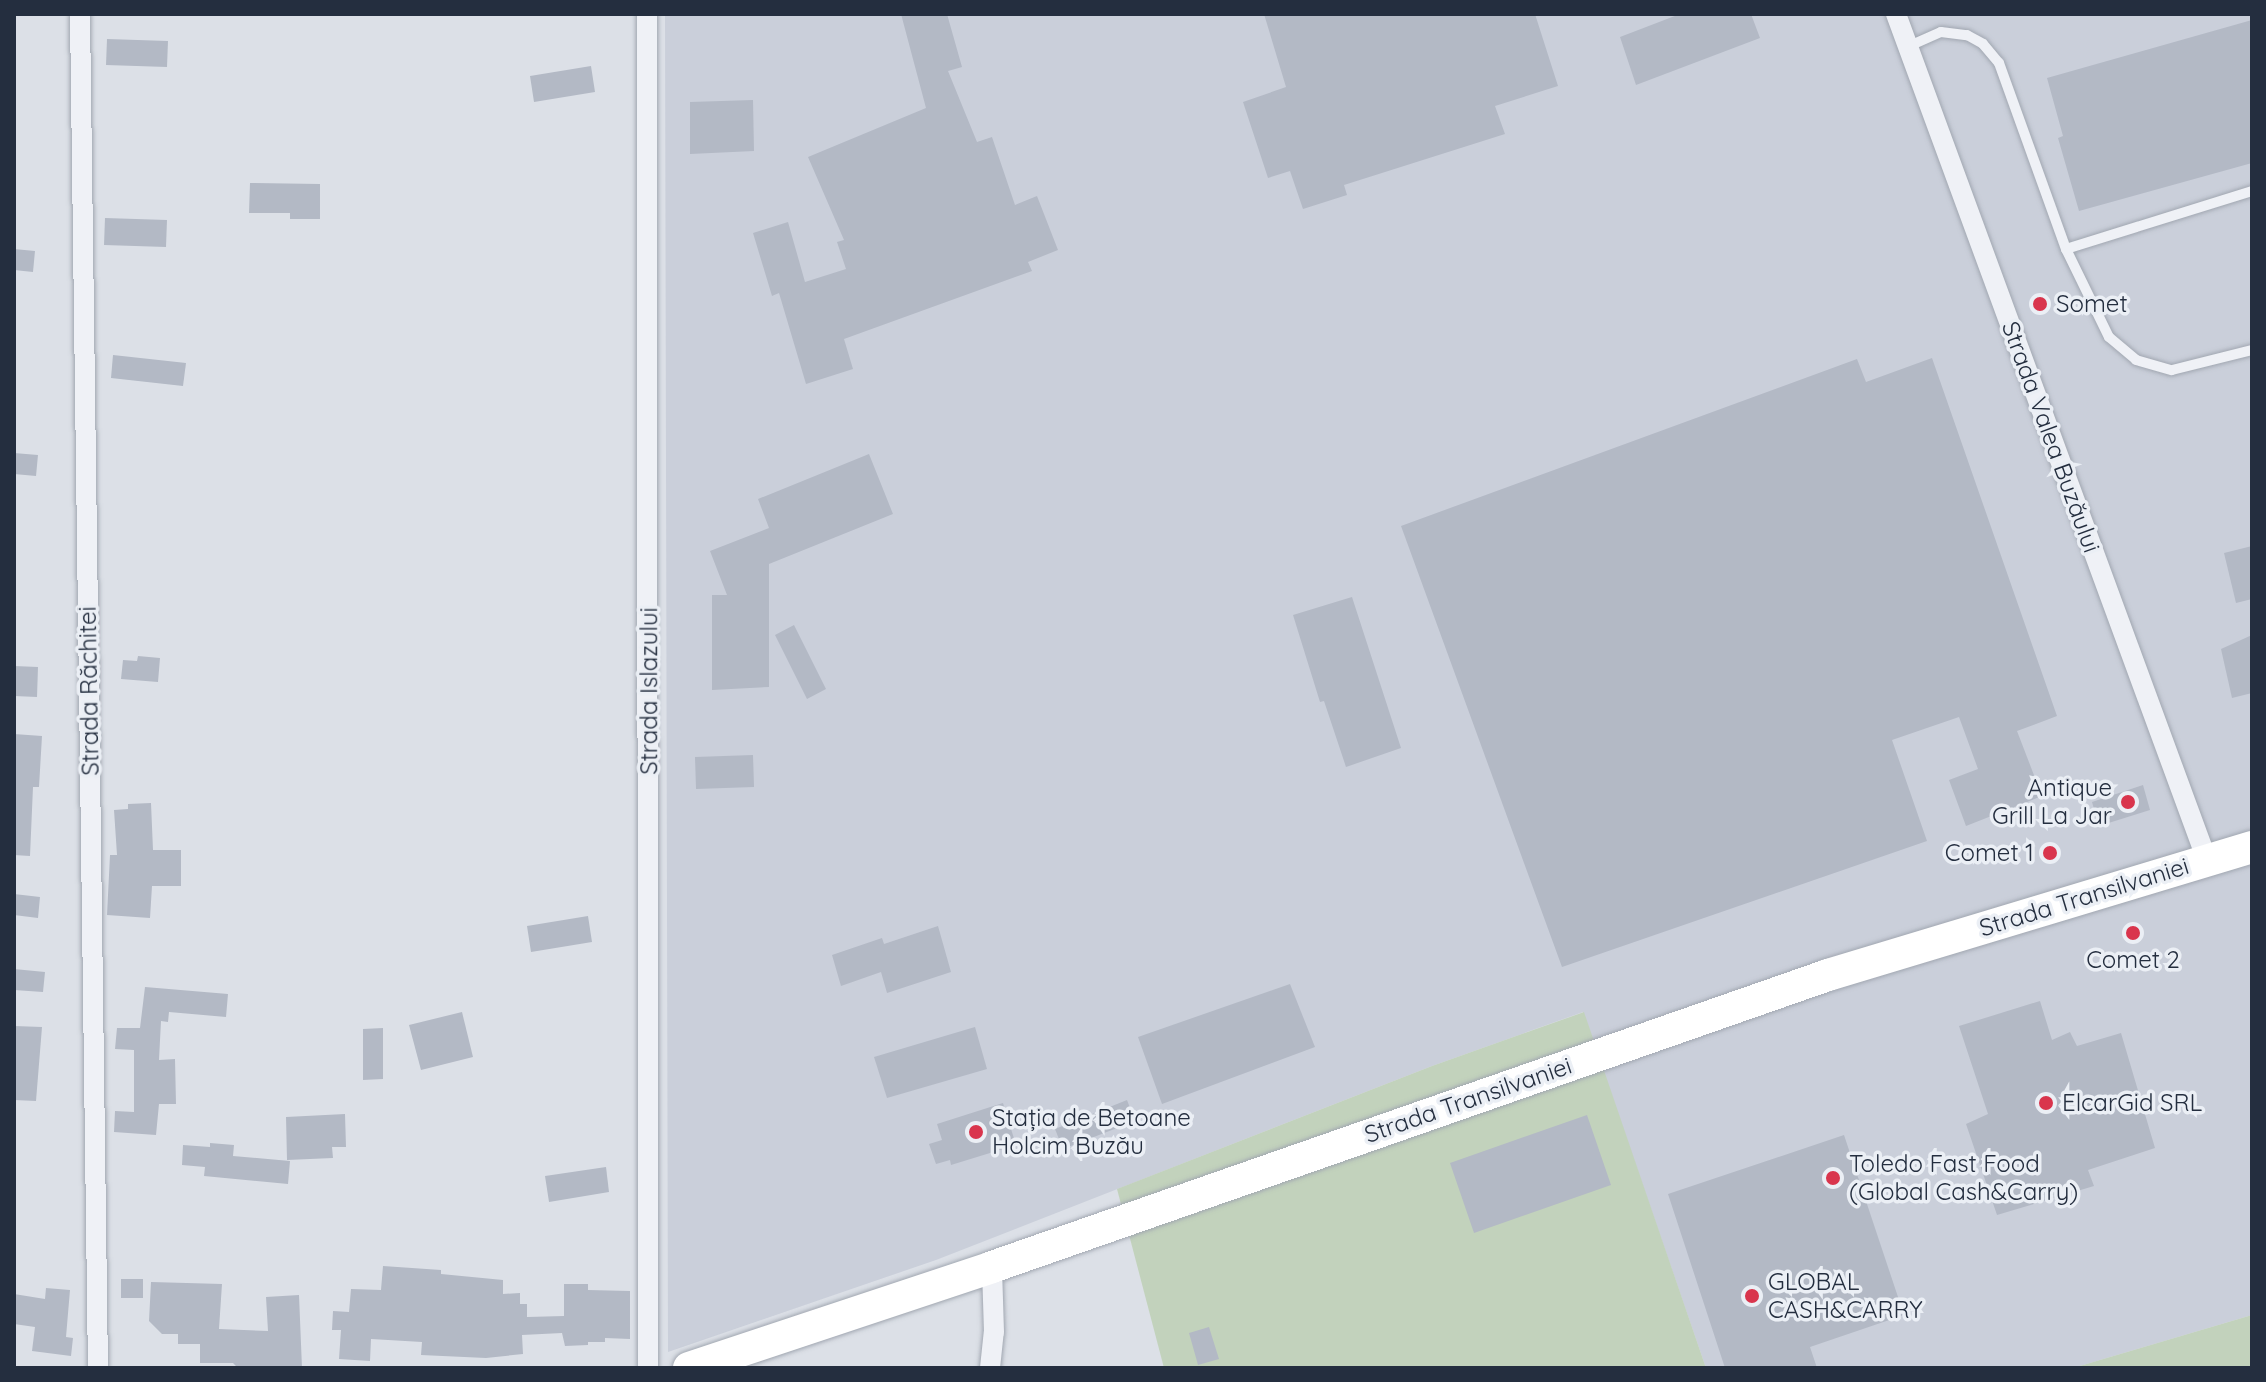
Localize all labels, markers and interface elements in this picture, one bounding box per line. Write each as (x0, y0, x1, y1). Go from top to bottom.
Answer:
place label: Somet (2056, 290, 2128, 318)
marker: Somet (2031, 295, 2049, 313)
street label: Strada Valea Buzăului (1996, 317, 2106, 557)
street label: Strada Răchitei (73, 606, 105, 776)
street label: Strada Islazului (635, 607, 663, 775)
place label: Antique Grill La Jar (1992, 774, 2112, 830)
marker: Antique Grill La Jar (2119, 793, 2137, 811)
place label: Comet 1 (1945, 839, 2034, 867)
marker: Comet 1 (2041, 844, 2059, 862)
street label: Strada Transilvaniei (1976, 851, 2192, 943)
marker: Comet 2 (2124, 924, 2142, 942)
place label: Comet 2 (2086, 946, 2180, 974)
street label: Strada Transilvaniei (1361, 1051, 1575, 1149)
place label: ElcarGid SRL (2062, 1089, 2202, 1117)
marker: ElcarGid SRL (2037, 1094, 2055, 1112)
place label: Stația de Betoane Holcim Buzău (992, 1104, 1191, 1160)
marker: Stația de Betoane Holcim Buzău (967, 1123, 985, 1141)
place label: Toledo Fast Food (Global Cash&Carry) (1849, 1150, 2078, 1206)
marker: Toledo Fast Food (Global Cash&Carry) (1824, 1169, 1842, 1187)
place label: GLOBAL CASH&CARRY (1768, 1268, 1923, 1324)
marker: GLOBAL CASH&CARRY (1743, 1287, 1761, 1305)

